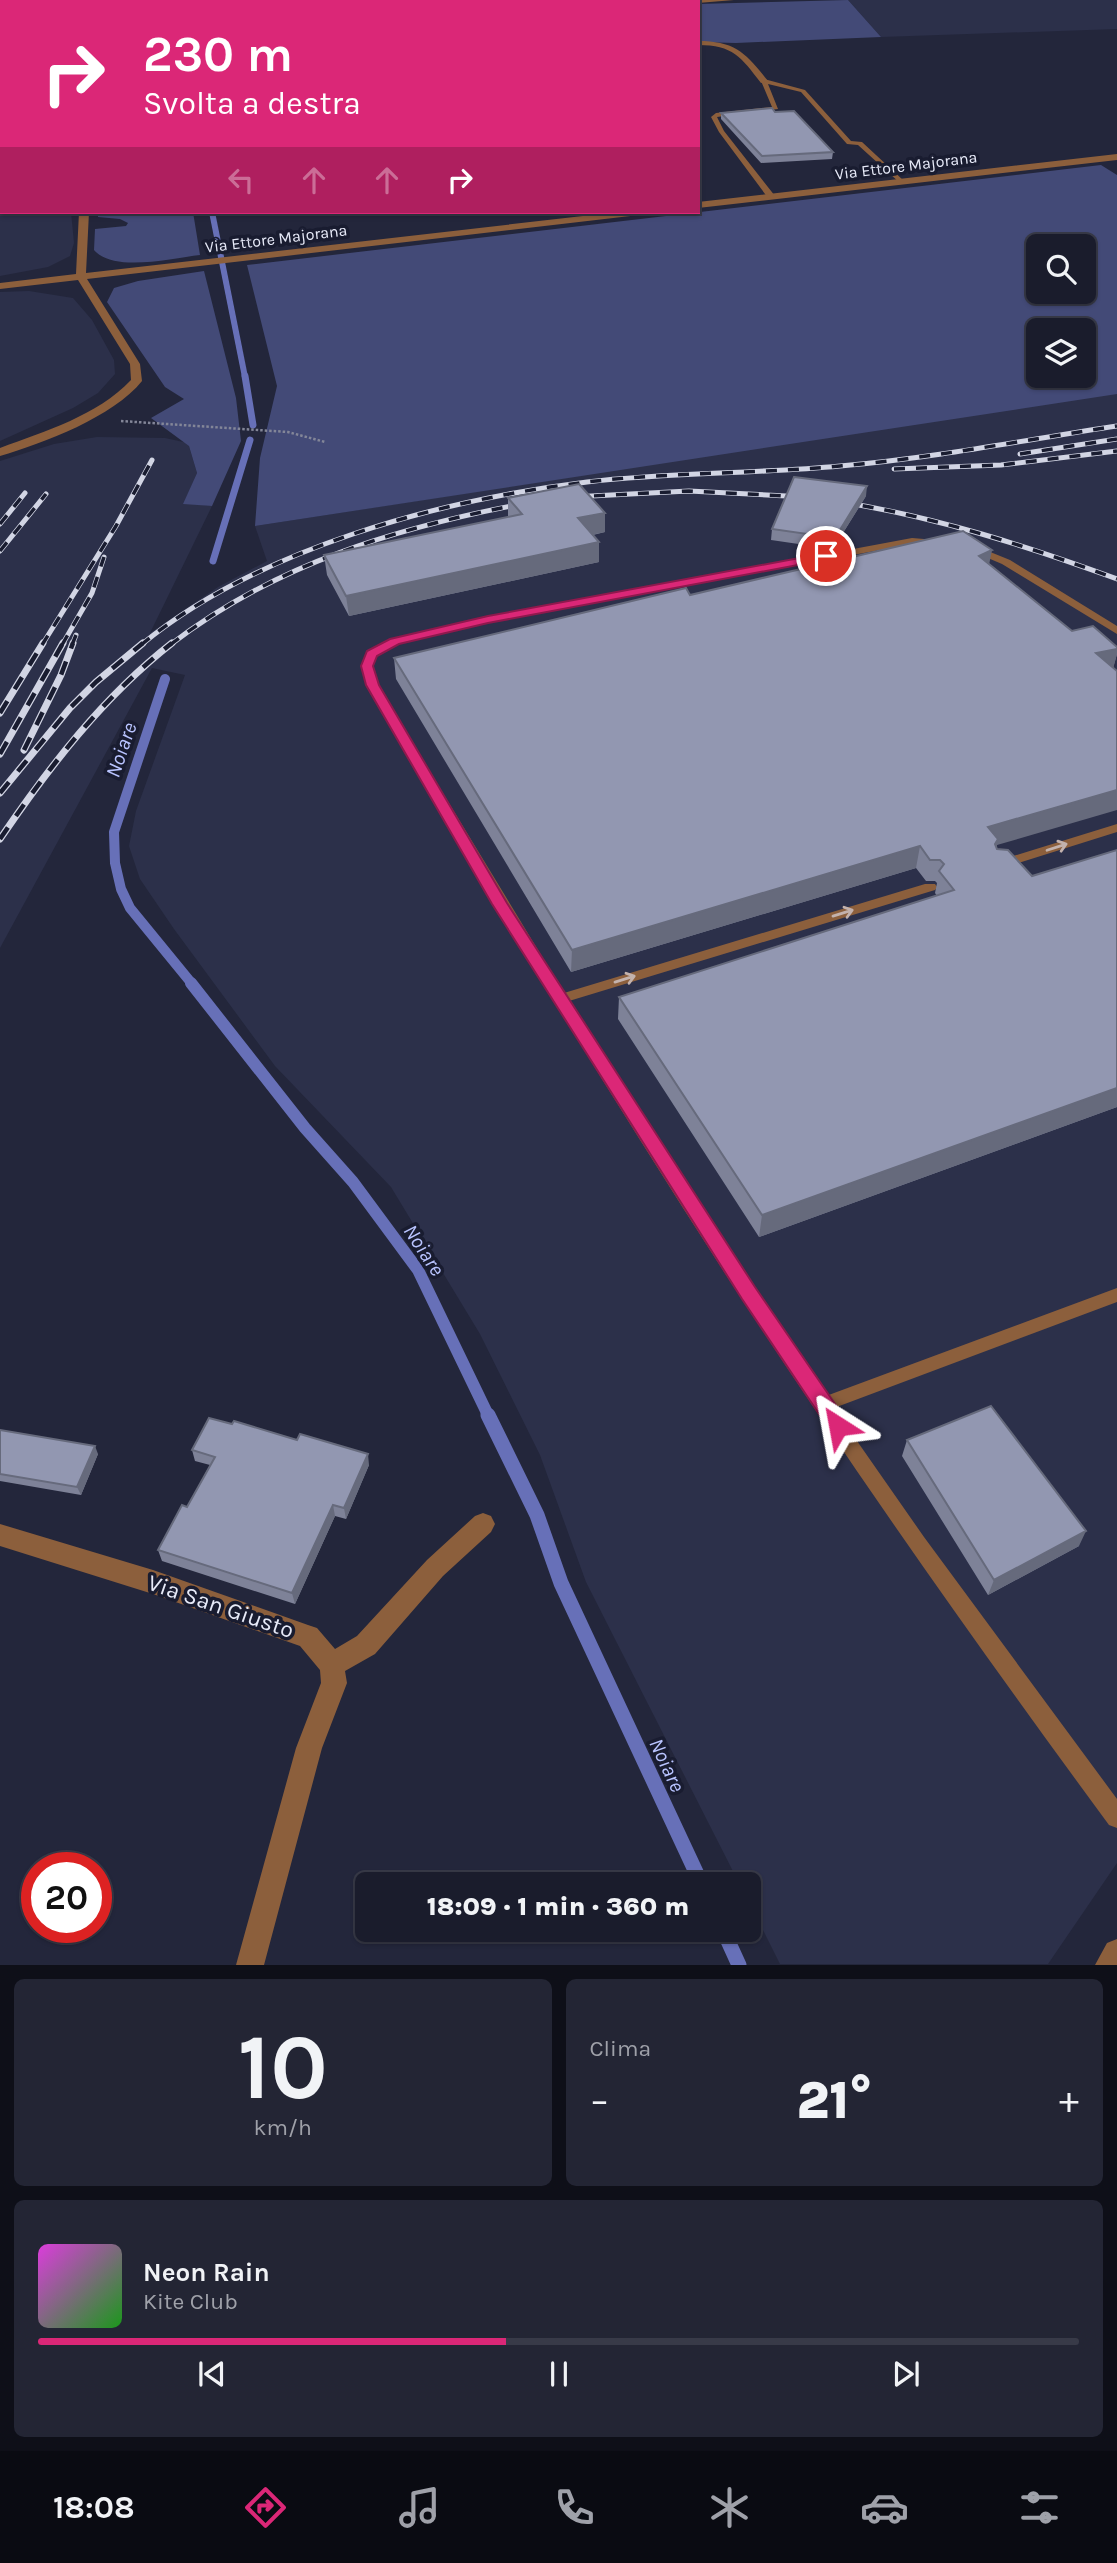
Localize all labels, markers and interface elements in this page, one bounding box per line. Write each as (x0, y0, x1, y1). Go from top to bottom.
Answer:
text: 230 m (143, 26, 293, 83)
icon: right (28, 28, 119, 119)
text: Svolta a destra (143, 85, 361, 122)
street label: Via Ettore Majorana (834, 147, 978, 184)
icon: left (222, 161, 260, 199)
icon: ahead (295, 161, 333, 199)
icon: ahead (368, 161, 406, 199)
icon: right (441, 161, 479, 199)
street label: Via Ettore Majorana (204, 220, 348, 257)
map controls (1026, 234, 1096, 388)
button: search (1026, 234, 1096, 304)
button: layers (1026, 318, 1096, 388)
pin (796, 526, 856, 586)
icon: arrive (807, 537, 845, 575)
water label: Noiare (100, 719, 142, 781)
one-way arrow (1046, 839, 1068, 852)
one-way arrow (832, 906, 854, 919)
one-way arrow (614, 972, 636, 985)
water label: Noiare (399, 1220, 450, 1280)
position arrow (801, 1389, 875, 1463)
street label: Via San Giusto (144, 1569, 297, 1644)
water label: Noiare (644, 1734, 690, 1796)
speed limit sign: 20 (21, 1852, 112, 1943)
text: 18:09 · 1 min · 360 m (427, 1891, 689, 1922)
text: 10 (238, 2015, 328, 2121)
text: Clima (590, 2035, 651, 2062)
text: 21° (796, 2070, 872, 2131)
text: − (590, 2078, 609, 2123)
text: + (1059, 2078, 1079, 2123)
text: km/h (254, 2114, 312, 2141)
text: Neon Rain (143, 2257, 270, 2288)
text: Kite Club (143, 2288, 238, 2315)
icon: previous (193, 2355, 231, 2393)
icon: pause (540, 2355, 578, 2393)
icon: next (887, 2355, 925, 2393)
icon: directions (241, 2483, 290, 2532)
icon: music (395, 2483, 444, 2532)
icon: phone (550, 2483, 599, 2532)
icon: climate (705, 2483, 754, 2532)
icon: car (860, 2483, 909, 2532)
icon: filters (1015, 2483, 1064, 2532)
text: 18:08 (53, 2489, 135, 2526)

